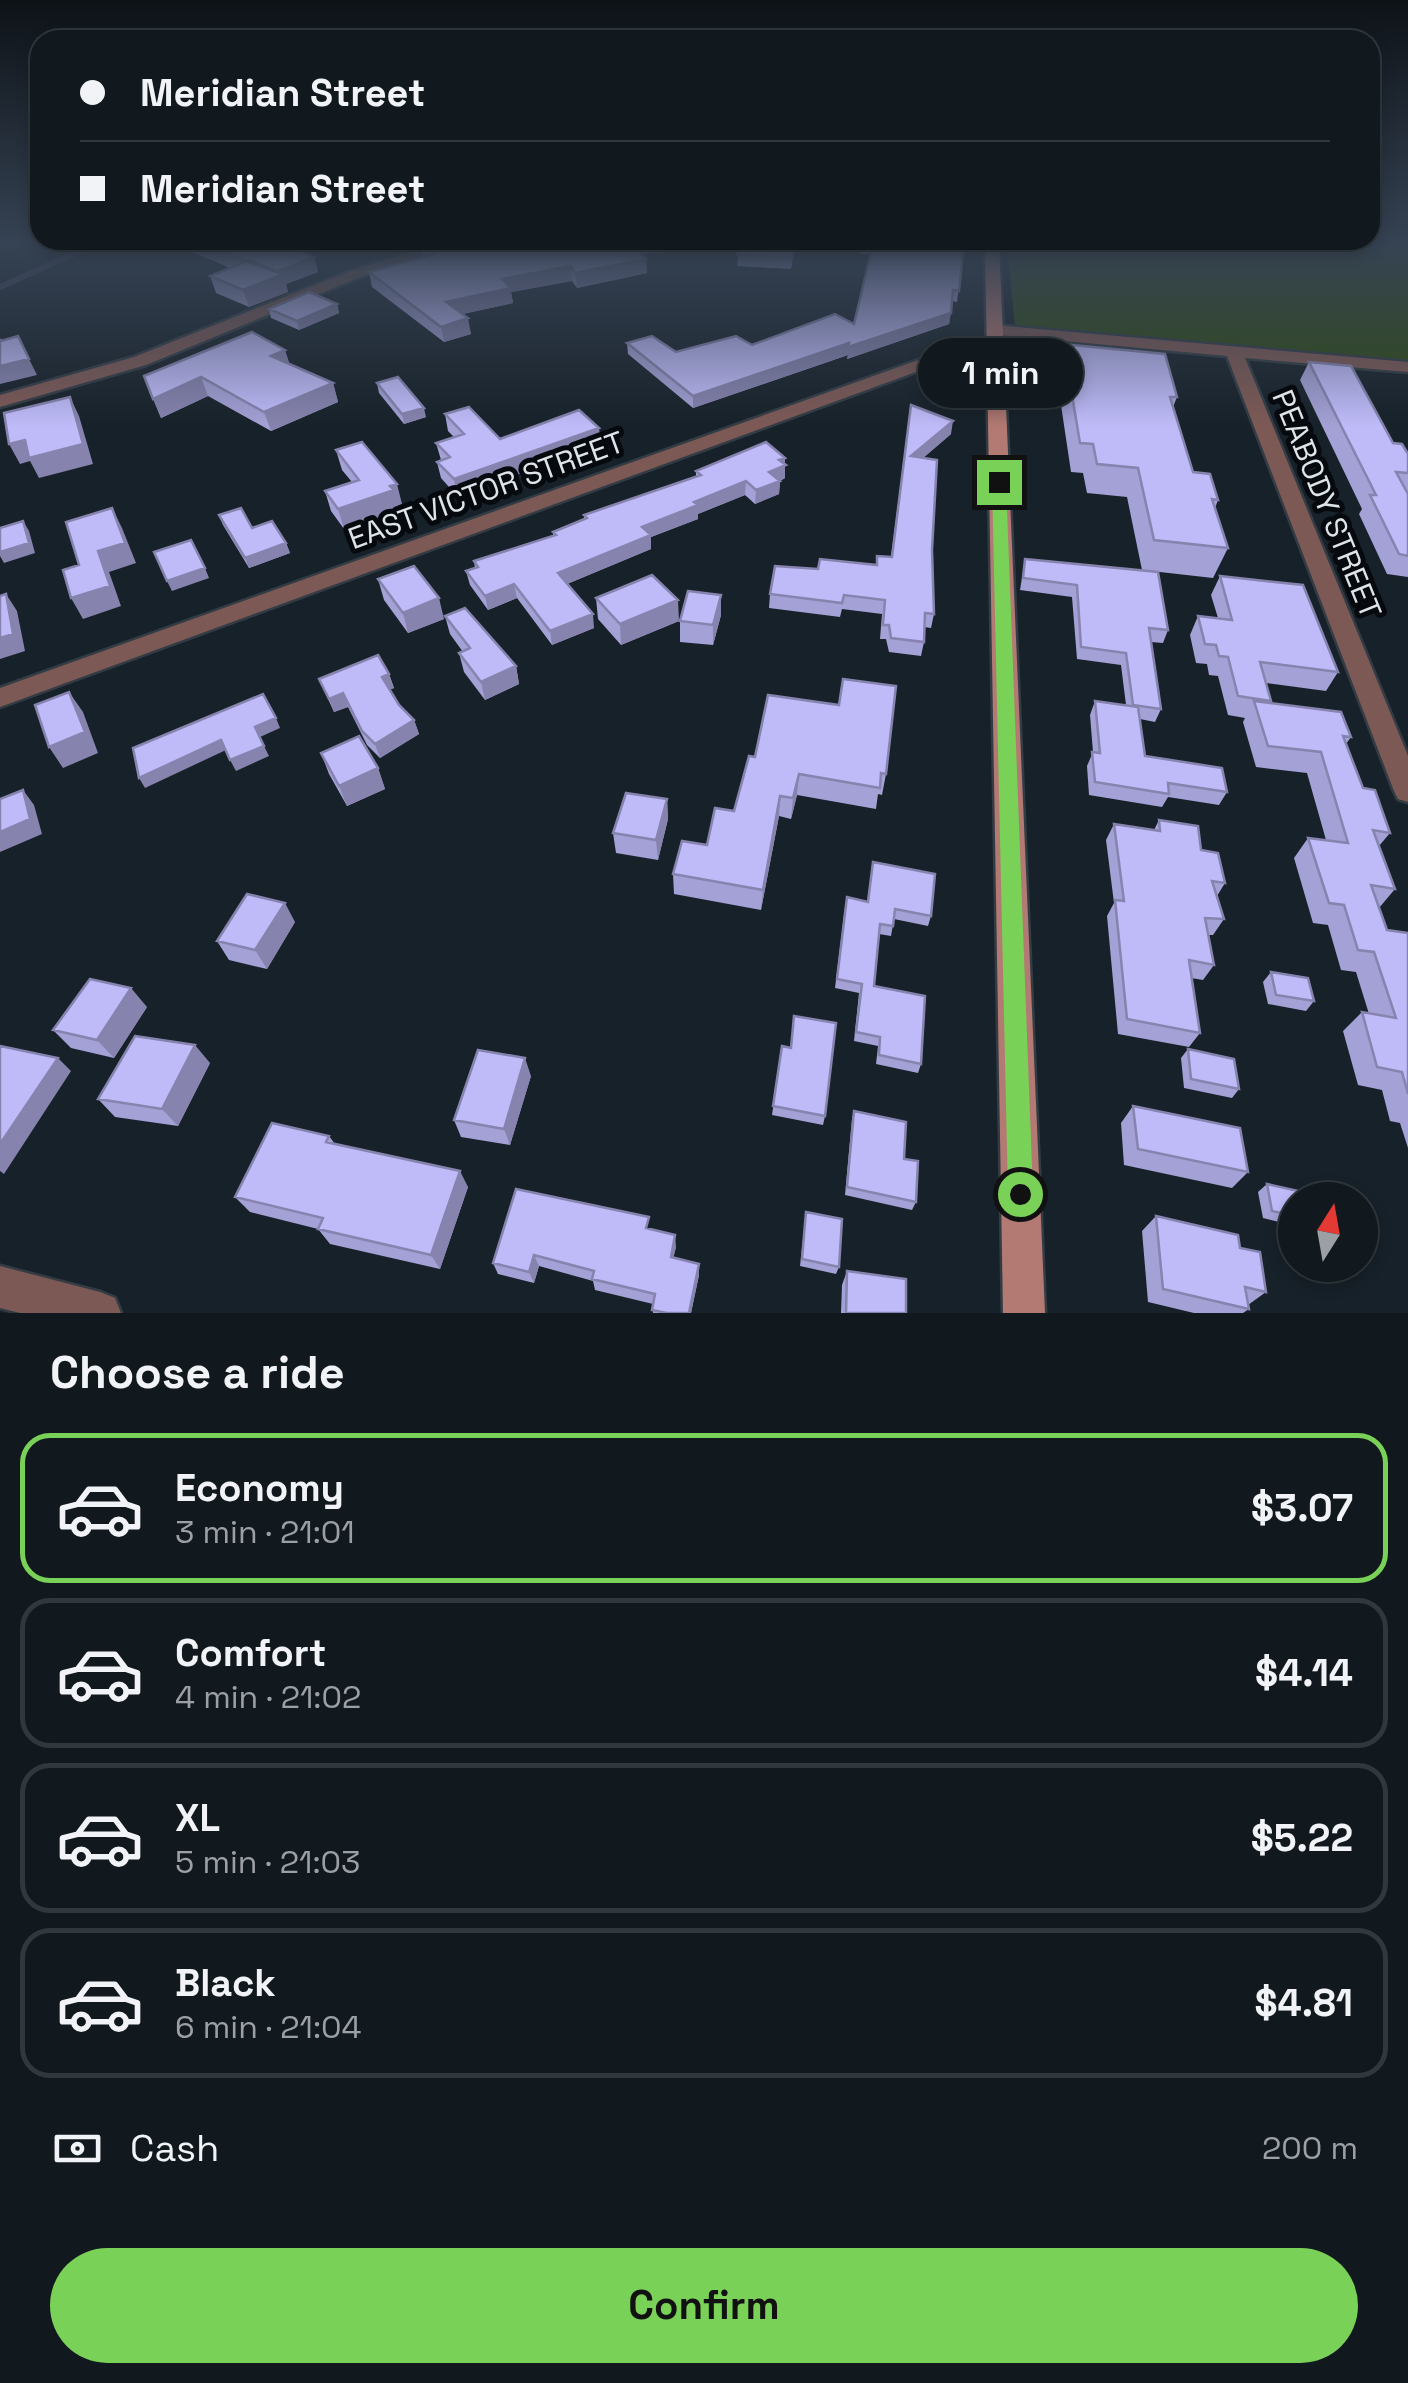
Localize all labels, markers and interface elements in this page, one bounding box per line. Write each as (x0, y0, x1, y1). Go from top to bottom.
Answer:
text: Meridian Street (140, 69, 425, 117)
text: Meridian Street (140, 165, 425, 213)
callout: 1 min (916, 337, 1082, 407)
text: 1 min (961, 353, 1040, 393)
street label: PEABODY STREET (1263, 384, 1391, 624)
street label: EAST VICTOR STREET (343, 422, 629, 558)
route end (977, 460, 1022, 505)
route start (998, 1172, 1043, 1217)
north arrow (1278, 1182, 1378, 1282)
map controls (1278, 1182, 1378, 1282)
text: Choose a ride (50, 1344, 345, 1401)
icon: car (55, 1463, 145, 1553)
text: Economy (175, 1464, 344, 1512)
text: $3.07 (1251, 1484, 1353, 1532)
text: 3 min · 21:01 (175, 1512, 355, 1552)
icon: car (55, 1628, 145, 1718)
text: Comfort (175, 1629, 326, 1677)
text: $4.14 (1255, 1649, 1353, 1697)
text: 4 min · 21:02 (175, 1677, 361, 1717)
icon: car (55, 1793, 145, 1883)
text: XL (175, 1794, 220, 1842)
text: $5.22 (1251, 1814, 1353, 1862)
text: 5 min · 21:03 (175, 1842, 360, 1882)
icon: car (55, 1958, 145, 2048)
text: Black (175, 1959, 276, 2007)
text: $4.81 (1255, 1979, 1353, 2027)
text: 6 min · 21:04 (175, 2007, 362, 2047)
icon: cash (50, 2121, 105, 2176)
text: Cash (130, 2124, 219, 2172)
text: 200 m (1262, 2128, 1358, 2168)
button: Confirm (50, 2248, 1358, 2363)

